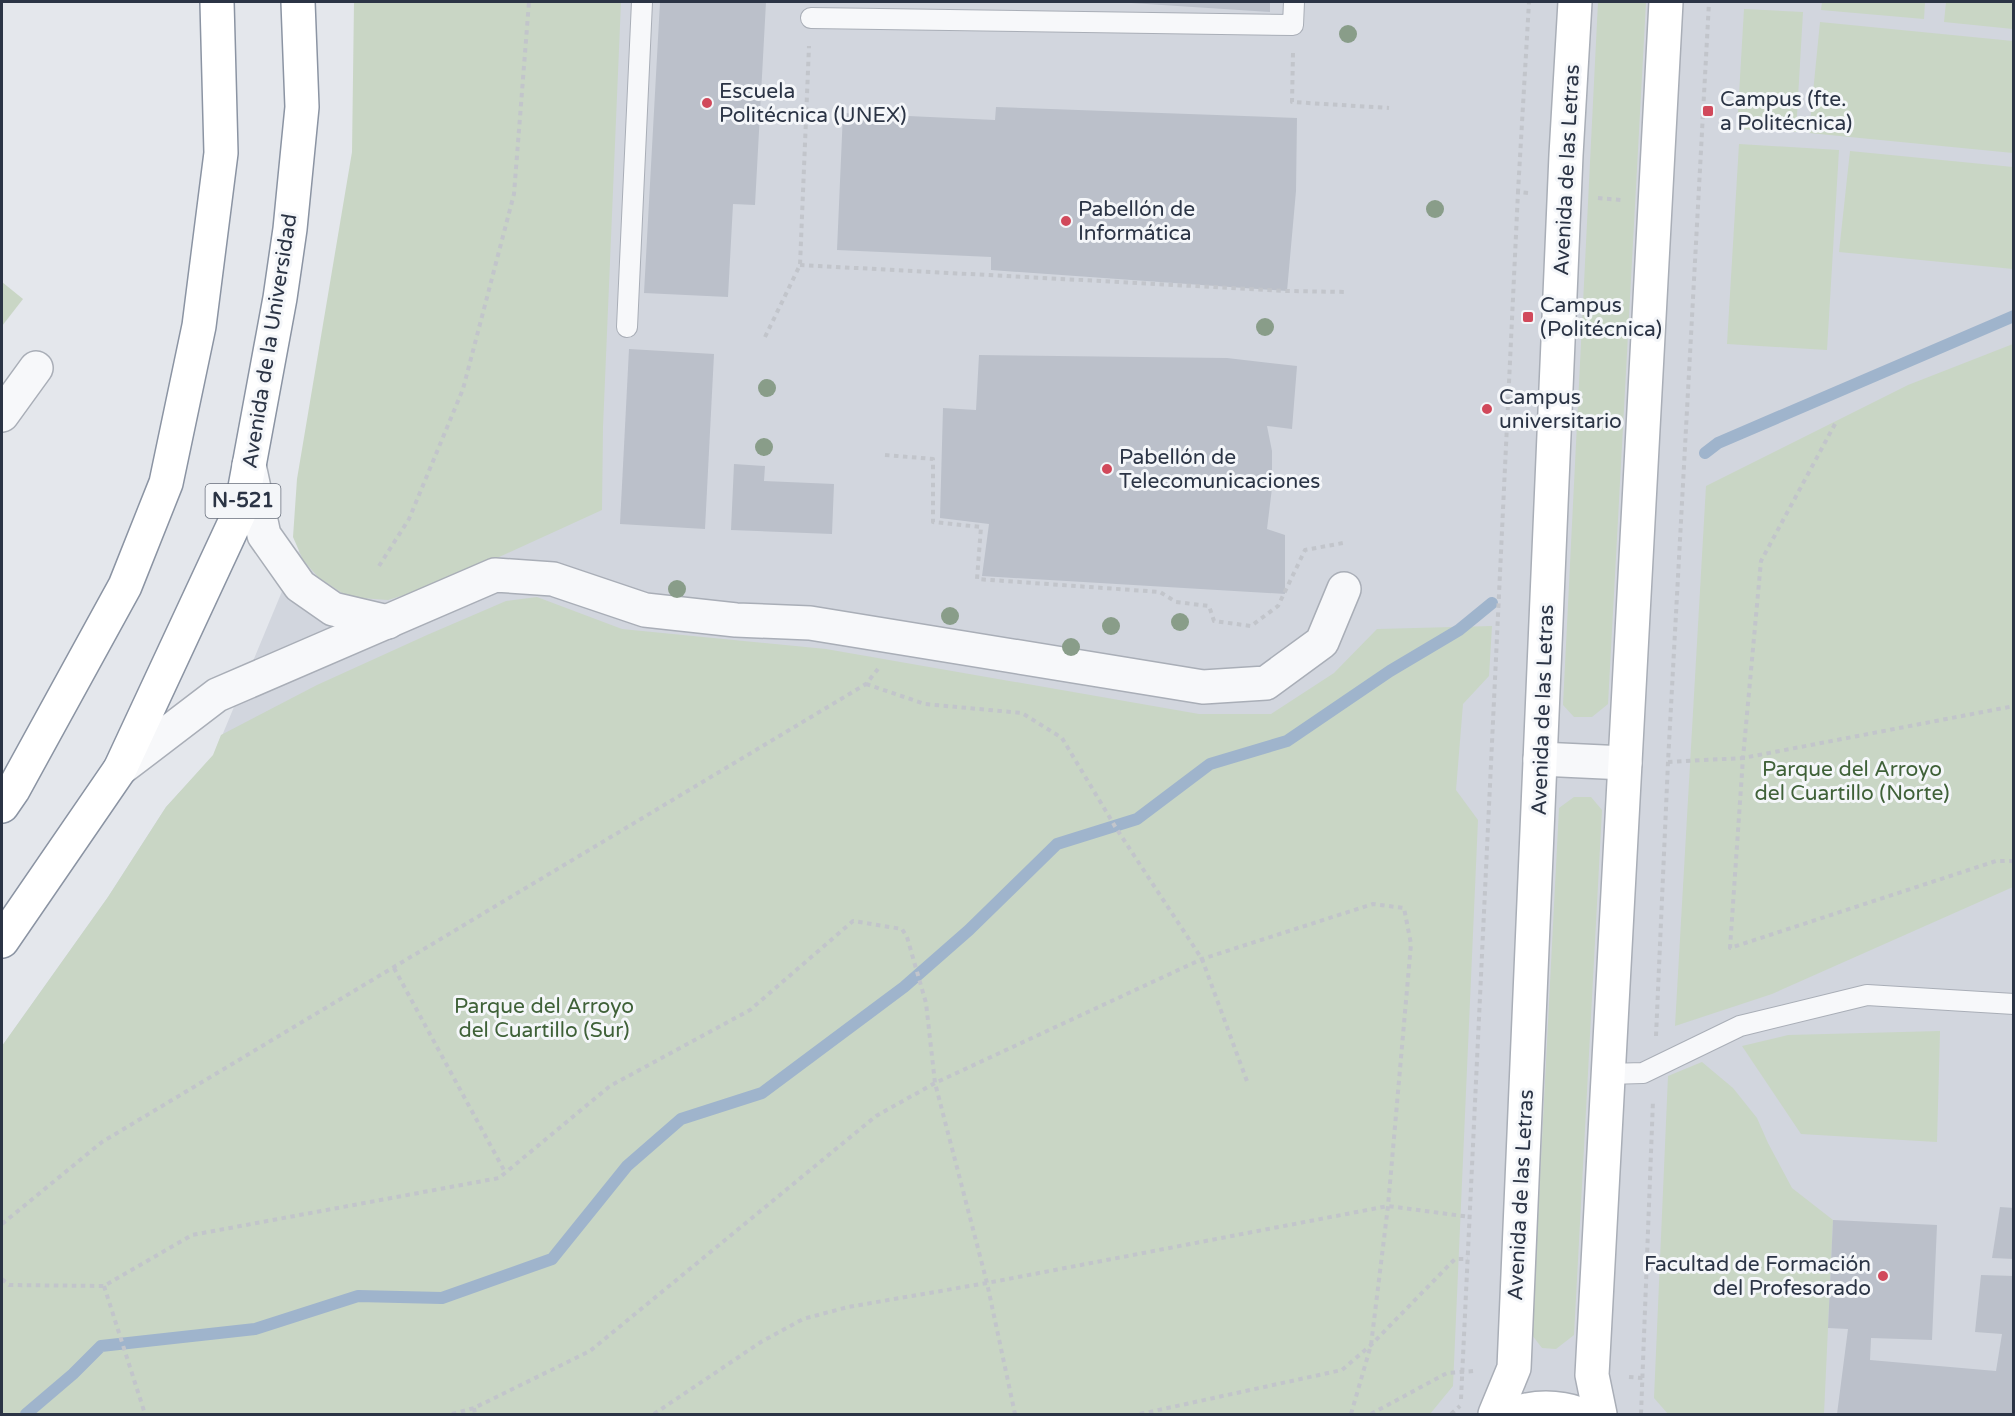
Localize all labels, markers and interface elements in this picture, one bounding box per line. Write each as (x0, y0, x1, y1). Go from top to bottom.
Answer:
street label: Avenida de las Letras (1549, 64, 1585, 276)
place label: Escuela Politécnica (UNEX) (719, 79, 907, 128)
place label: Campus (fte. a Politécnica) (1720, 87, 1852, 136)
marker: Escuela Politécnica (UNEX) (700, 96, 714, 110)
marker: Campus (fte. a Politécnica) (1701, 104, 1715, 118)
place label: Pabellón de Informática (1078, 197, 1195, 246)
street label: Avenida de la Universidad (238, 212, 302, 470)
marker: Pabellón de Informática (1059, 214, 1073, 228)
place label: Campus (Politécnica) (1540, 293, 1662, 342)
marker: Campus (Politécnica) (1521, 310, 1535, 324)
place label: Campus universitario (1499, 385, 1622, 434)
marker: Campus universitario (1480, 402, 1494, 416)
place label: Pabellón de Telecomunicaciones (1119, 445, 1320, 494)
marker: Pabellón de Telecomunicaciones (1100, 462, 1114, 476)
road number: N-521 (206, 484, 280, 518)
street label: Avenida de las Letras (1527, 604, 1559, 816)
park label: Parque del Arroyo del Cuartillo (Norte) (1755, 757, 1949, 806)
park label: Parque del Arroyo del Cuartillo (Sur) (454, 994, 634, 1043)
street label: Avenida de las Letras (1503, 1089, 1539, 1301)
place label: Facultad de Formación del Profesorado (1644, 1252, 1871, 1301)
marker: Facultad de Formación del Profesorado (1876, 1269, 1890, 1283)

